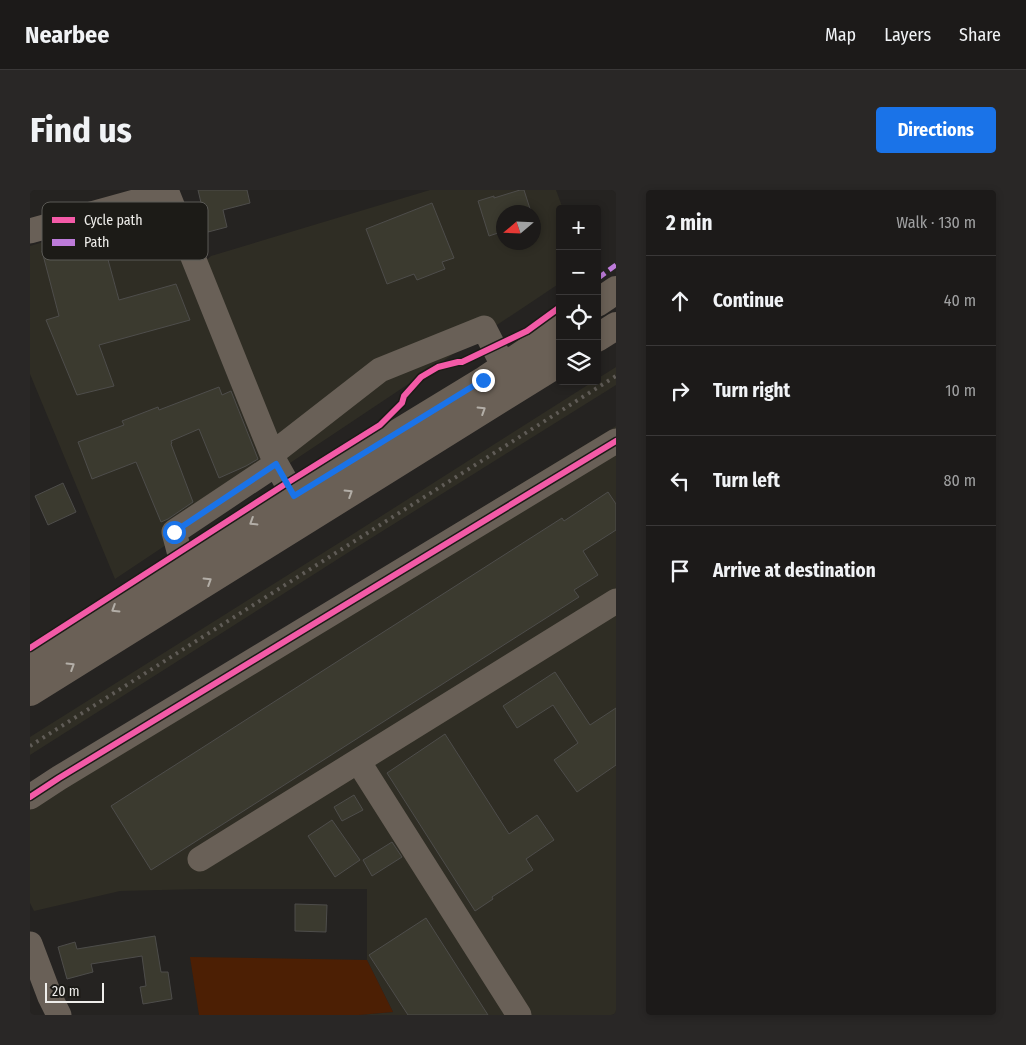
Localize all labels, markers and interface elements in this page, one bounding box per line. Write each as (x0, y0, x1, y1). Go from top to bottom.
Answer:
text: Nearbee (25, 21, 109, 49)
text: Map (825, 24, 856, 46)
text: Layers (884, 24, 931, 46)
text: Share (959, 24, 1001, 46)
button: Directions (876, 107, 996, 153)
text: Find us (30, 109, 132, 151)
legend (42, 202, 208, 260)
north arrow (496, 205, 541, 250)
map controls (556, 205, 601, 385)
button: + (556, 205, 601, 250)
text: 2 min (666, 210, 713, 236)
text: Cycle path (84, 212, 143, 229)
text: Walk · 130 m (896, 213, 976, 232)
text: Path (84, 234, 109, 251)
button: − (556, 250, 601, 295)
icon: ahead (666, 287, 694, 315)
text: Continue (713, 289, 784, 312)
text: 40 m (944, 291, 976, 310)
button: locate (556, 295, 601, 340)
button: layers (556, 340, 601, 385)
route end (472, 369, 495, 392)
icon: right (666, 377, 694, 405)
text: Turn right (713, 379, 790, 402)
text: 10 m (945, 381, 976, 400)
one-way arrow (476, 407, 486, 416)
icon: left (666, 467, 694, 495)
text: Turn left (713, 469, 780, 492)
text: 80 m (944, 471, 976, 490)
one-way arrow (343, 490, 352, 500)
one-way arrow (249, 516, 258, 525)
route start (163, 521, 186, 544)
icon: arrive (666, 557, 694, 585)
text: Arrive at destination (713, 559, 876, 582)
one-way arrow (202, 578, 211, 587)
one-way arrow (112, 603, 121, 612)
one-way arrow (66, 663, 75, 673)
scale bar (45, 980, 104, 1003)
text: 20 m (52, 983, 80, 1000)

